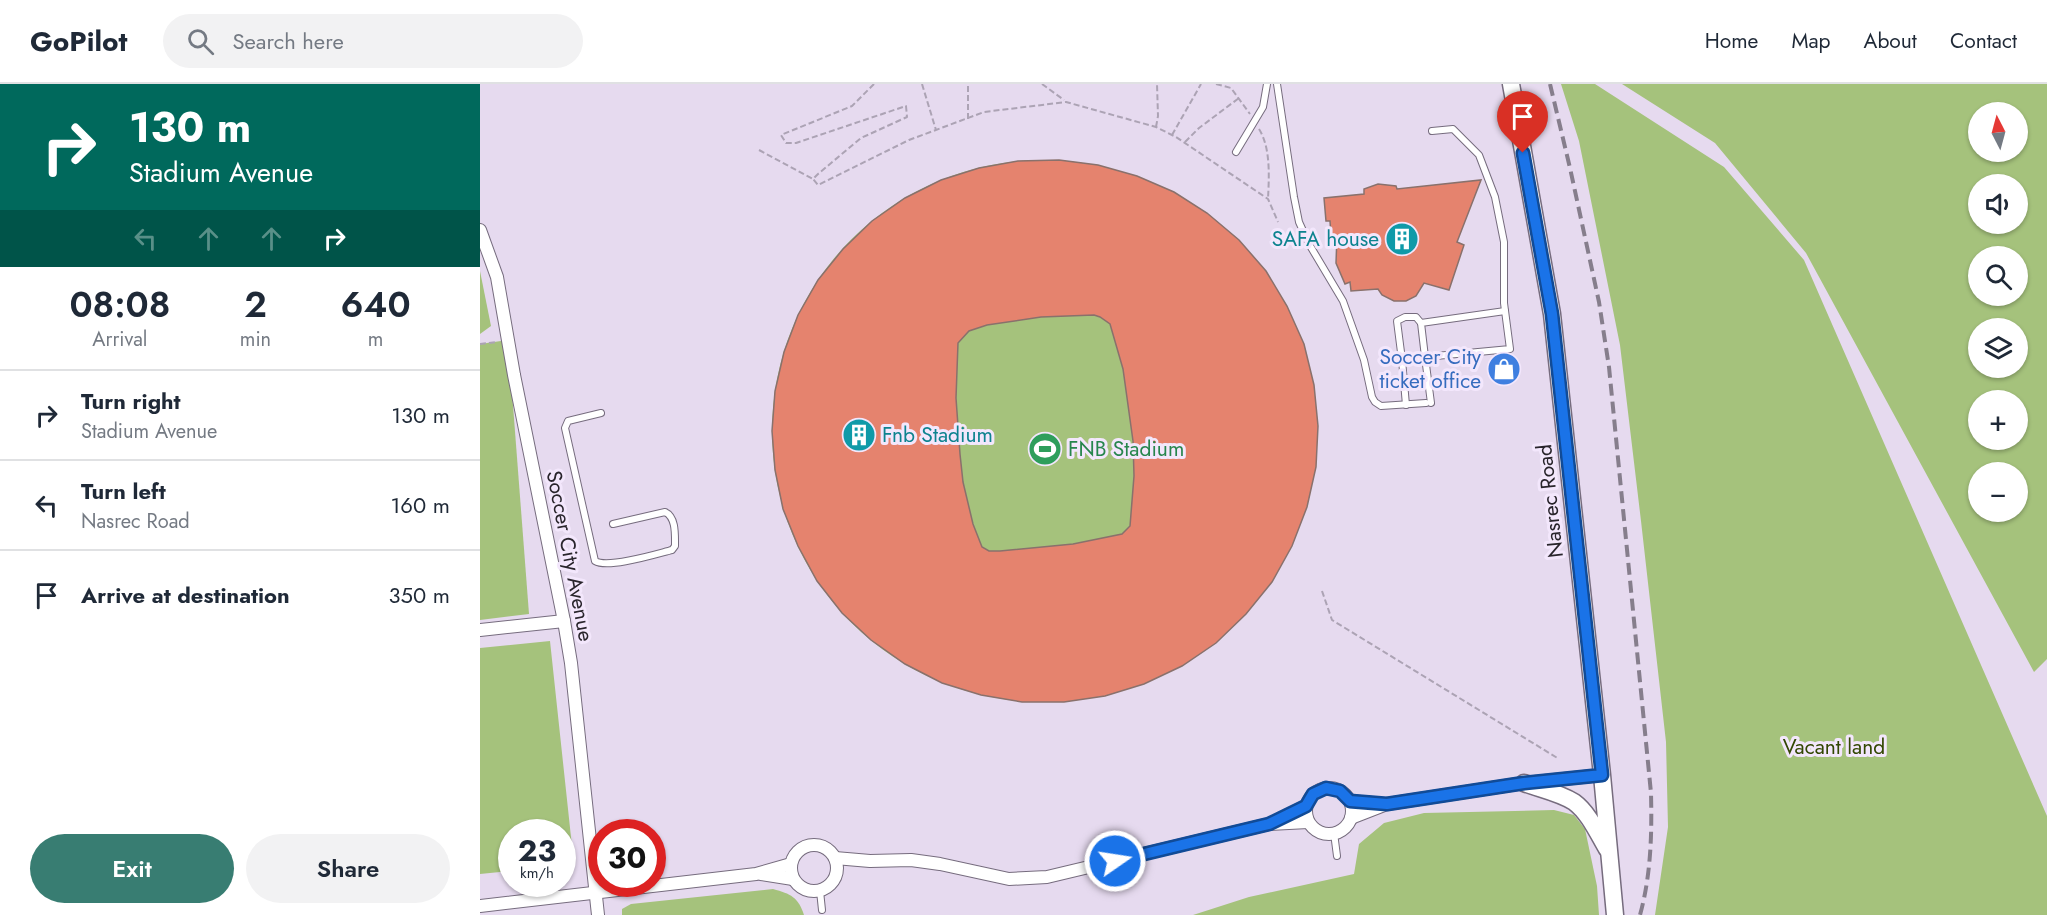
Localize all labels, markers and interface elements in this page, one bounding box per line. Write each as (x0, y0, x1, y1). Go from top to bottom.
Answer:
search box (163, 14, 583, 68)
text: GoPilot (30, 21, 127, 62)
icon: search (184, 25, 217, 58)
text: Search here (232, 25, 344, 57)
text: Home (1705, 26, 1758, 56)
text: Map (1791, 26, 1831, 56)
text: About (1864, 26, 1917, 56)
text: Contact (1950, 26, 2017, 56)
pin (1497, 91, 1548, 153)
text: 130 m (129, 97, 251, 158)
icon: arrive (1506, 100, 1539, 133)
north arrow (1968, 102, 2028, 162)
map controls (1968, 102, 2028, 522)
icon: right (30, 108, 108, 186)
text: Stadium Avenue (129, 153, 313, 192)
button: sound (1968, 174, 2028, 234)
building icon: SAFA house (1384, 221, 1420, 257)
icon: left (129, 222, 162, 255)
icon: ahead (192, 222, 225, 255)
icon: ahead (255, 222, 288, 255)
icon: right (318, 222, 351, 255)
place label: SAFA house (1272, 224, 1379, 254)
button: search (1968, 246, 2028, 306)
text: 08:08 (69, 278, 170, 330)
text: 2 (244, 278, 267, 330)
text: 640 (341, 278, 411, 330)
button: layers (1968, 318, 2028, 378)
text: Arrival (92, 325, 147, 354)
text: min (240, 325, 271, 354)
text: m (368, 325, 383, 354)
place label: Soccer City ticket office (1380, 342, 1482, 396)
shop icon: Soccer City ticket office (1486, 351, 1522, 387)
text: Turn right (81, 385, 181, 417)
button: + (1968, 390, 2028, 450)
icon: right (30, 399, 63, 432)
text: 130 m (391, 399, 450, 431)
text: Stadium Avenue (81, 417, 217, 446)
building icon: Fnb Stadium (841, 417, 877, 453)
place label: Fnb Stadium (882, 420, 993, 450)
sports icon: FNB Stadium (1027, 431, 1063, 467)
place label: FNB Stadium (1068, 434, 1184, 464)
street label: Nasrec Road (1529, 443, 1571, 559)
button: − (1968, 462, 2028, 522)
street label: Soccer City Avenue (539, 468, 601, 644)
text: Turn left (81, 475, 166, 507)
icon: left (30, 489, 63, 522)
text: 160 m (390, 489, 450, 521)
text: Nasrec Road (81, 507, 190, 536)
icon: arrive (30, 579, 63, 612)
text: Arrive at destination (81, 579, 290, 611)
text: 350 m (389, 579, 450, 611)
park label: Vacant land (1783, 732, 1885, 762)
speed limit sign: 30 (588, 819, 666, 897)
text: 23 (518, 829, 556, 872)
position arrow (1083, 829, 1147, 893)
button: Exit (30, 834, 234, 903)
button: Share (246, 834, 450, 903)
text: km/h (520, 862, 554, 884)

